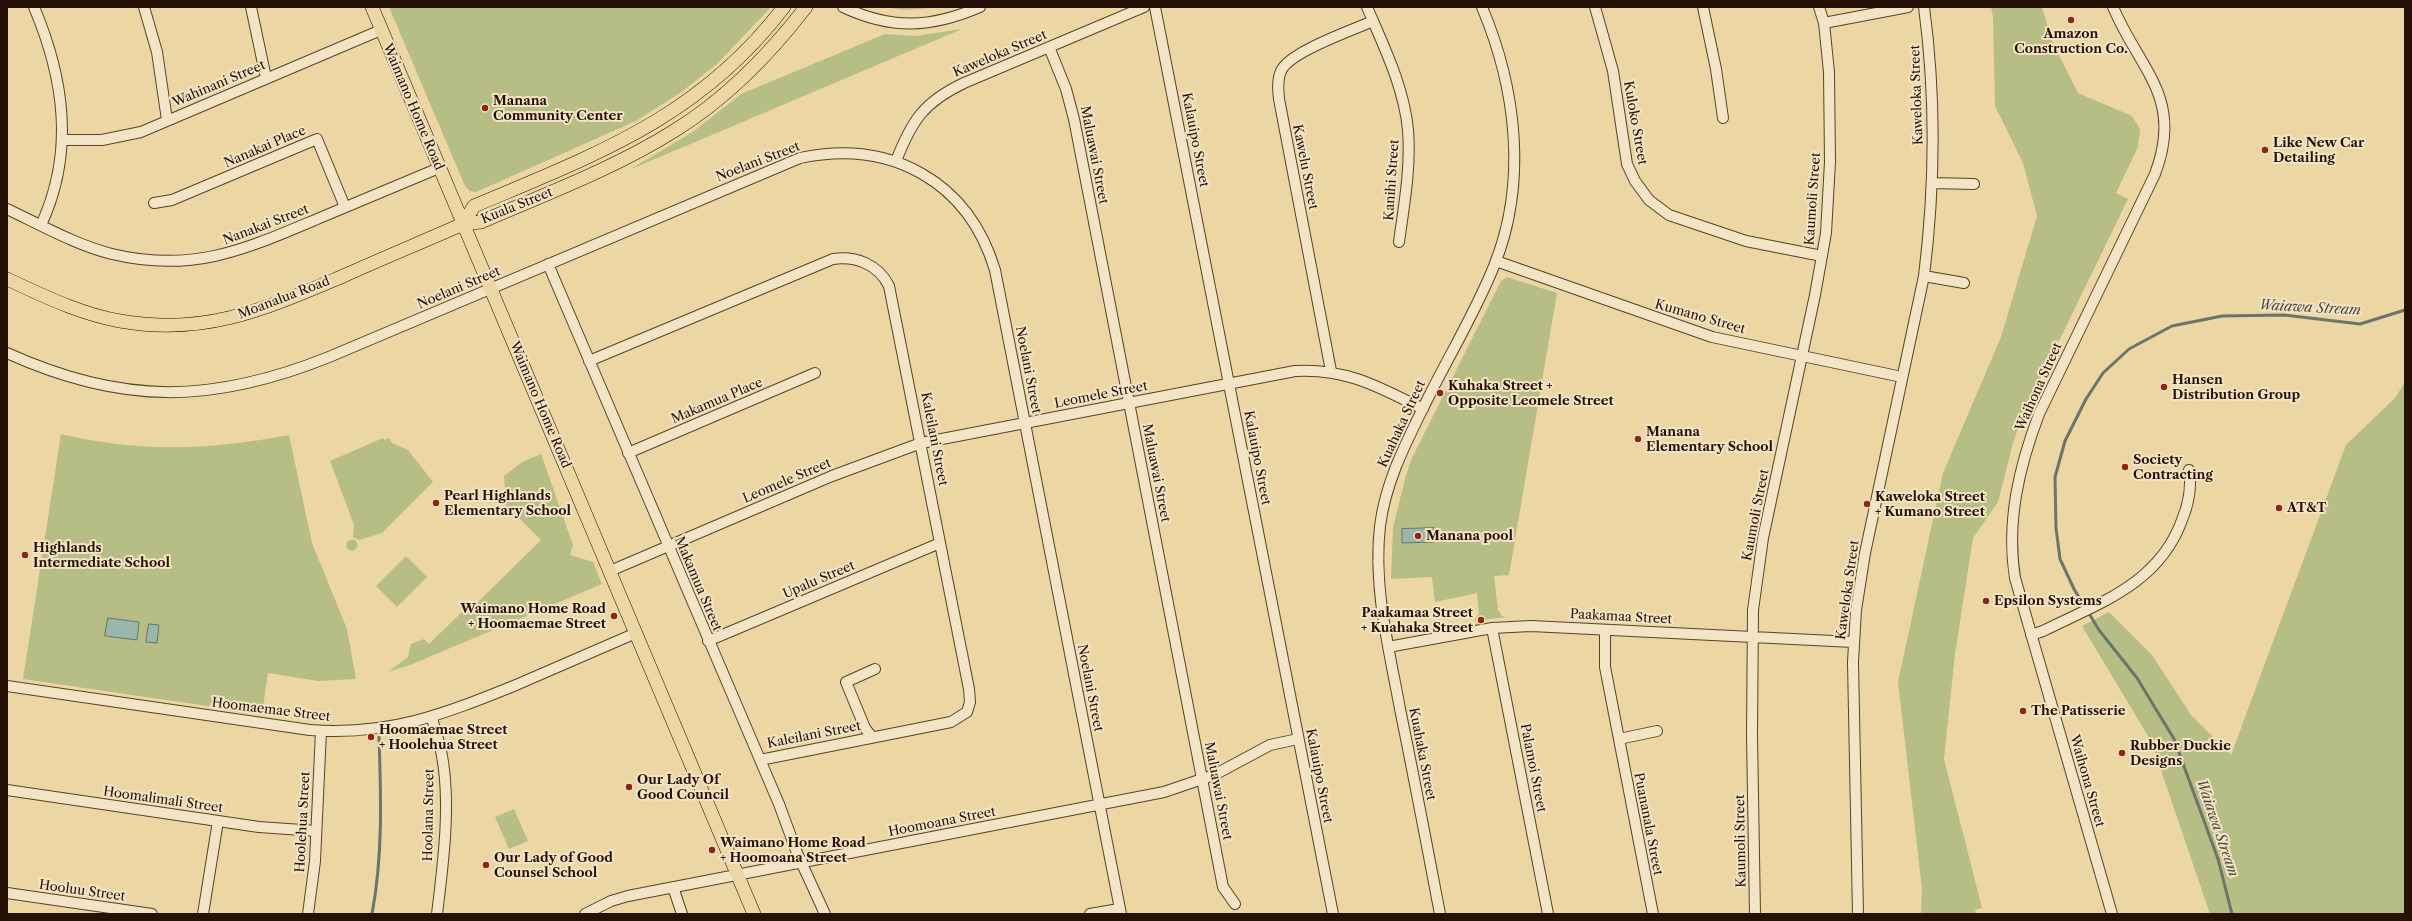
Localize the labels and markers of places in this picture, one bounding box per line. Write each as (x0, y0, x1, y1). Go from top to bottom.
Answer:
marker: Amazon Construction Co. (2066, 15, 2076, 25)
place label: Amazon Construction Co. (2014, 26, 2128, 57)
place label: Manana Community Center (493, 93, 623, 124)
marker: Manana Community Center (480, 103, 490, 113)
place label: Like New Car Detailing (2273, 135, 2364, 166)
marker: Like New Car Detailing (2260, 145, 2270, 155)
place label: Hansen Distribution Group (2172, 372, 2300, 403)
place label: Kuhaka Street + Opposite Leomele Street (1448, 378, 1614, 409)
marker: Hansen Distribution Group (2159, 382, 2169, 392)
marker: Kuhaka Street + Opposite Leomele Street (1435, 388, 1445, 398)
place label: Manana Elementary School (1646, 424, 1773, 455)
marker: Manana Elementary School (1633, 434, 1643, 444)
place label: Society Contracting (2133, 452, 2213, 483)
marker: Society Contracting (2120, 462, 2130, 472)
place label: Pearl Highlands Elementary School (444, 488, 571, 519)
place label: Kaweloka Street + Kumano Street (1875, 489, 1985, 520)
marker: Pearl Highlands Elementary School (431, 498, 441, 508)
marker: Kaweloka Street + Kumano Street (1862, 499, 1872, 509)
place label: AT&T (2287, 500, 2327, 516)
marker: AT&T (2274, 503, 2284, 513)
place label: Manana pool (1426, 528, 1513, 544)
marker: Manana pool (1413, 531, 1423, 541)
place label: Highlands Intermediate School (33, 540, 170, 571)
marker: Highlands Intermediate School (20, 550, 30, 560)
place label: Epsilon Systems (1994, 593, 2102, 609)
marker: Epsilon Systems (1981, 596, 1991, 606)
place label: Waimano Home Road + Hoomaemae Street (460, 601, 606, 632)
place label: Paakamaa Street + Kuahaka Street (1361, 605, 1473, 636)
marker: Waimano Home Road + Hoomaemae Street (609, 611, 619, 621)
marker: Paakamaa Street + Kuahaka Street (1476, 615, 1486, 625)
place label: The Patisserie (2031, 703, 2126, 719)
marker: The Patisserie (2018, 706, 2028, 716)
place label: Hoomaemae Street + Hoolehua Street (379, 722, 507, 753)
marker: Hoomaemae Street + Hoolehua Street (366, 732, 376, 742)
place label: Rubber Duckie Designs (2130, 738, 2231, 769)
marker: Rubber Duckie Designs (2117, 748, 2127, 758)
place label: Our Lady Of Good Council (637, 772, 729, 803)
marker: Our Lady Of Good Council (624, 782, 634, 792)
place label: Waimano Home Road + Hoomoana Street (720, 835, 866, 866)
marker: Waimano Home Road + Hoomoana Street (707, 845, 717, 855)
place label: Our Lady of Good Counsel School (494, 850, 613, 881)
marker: Our Lady of Good Counsel School (481, 860, 491, 870)

